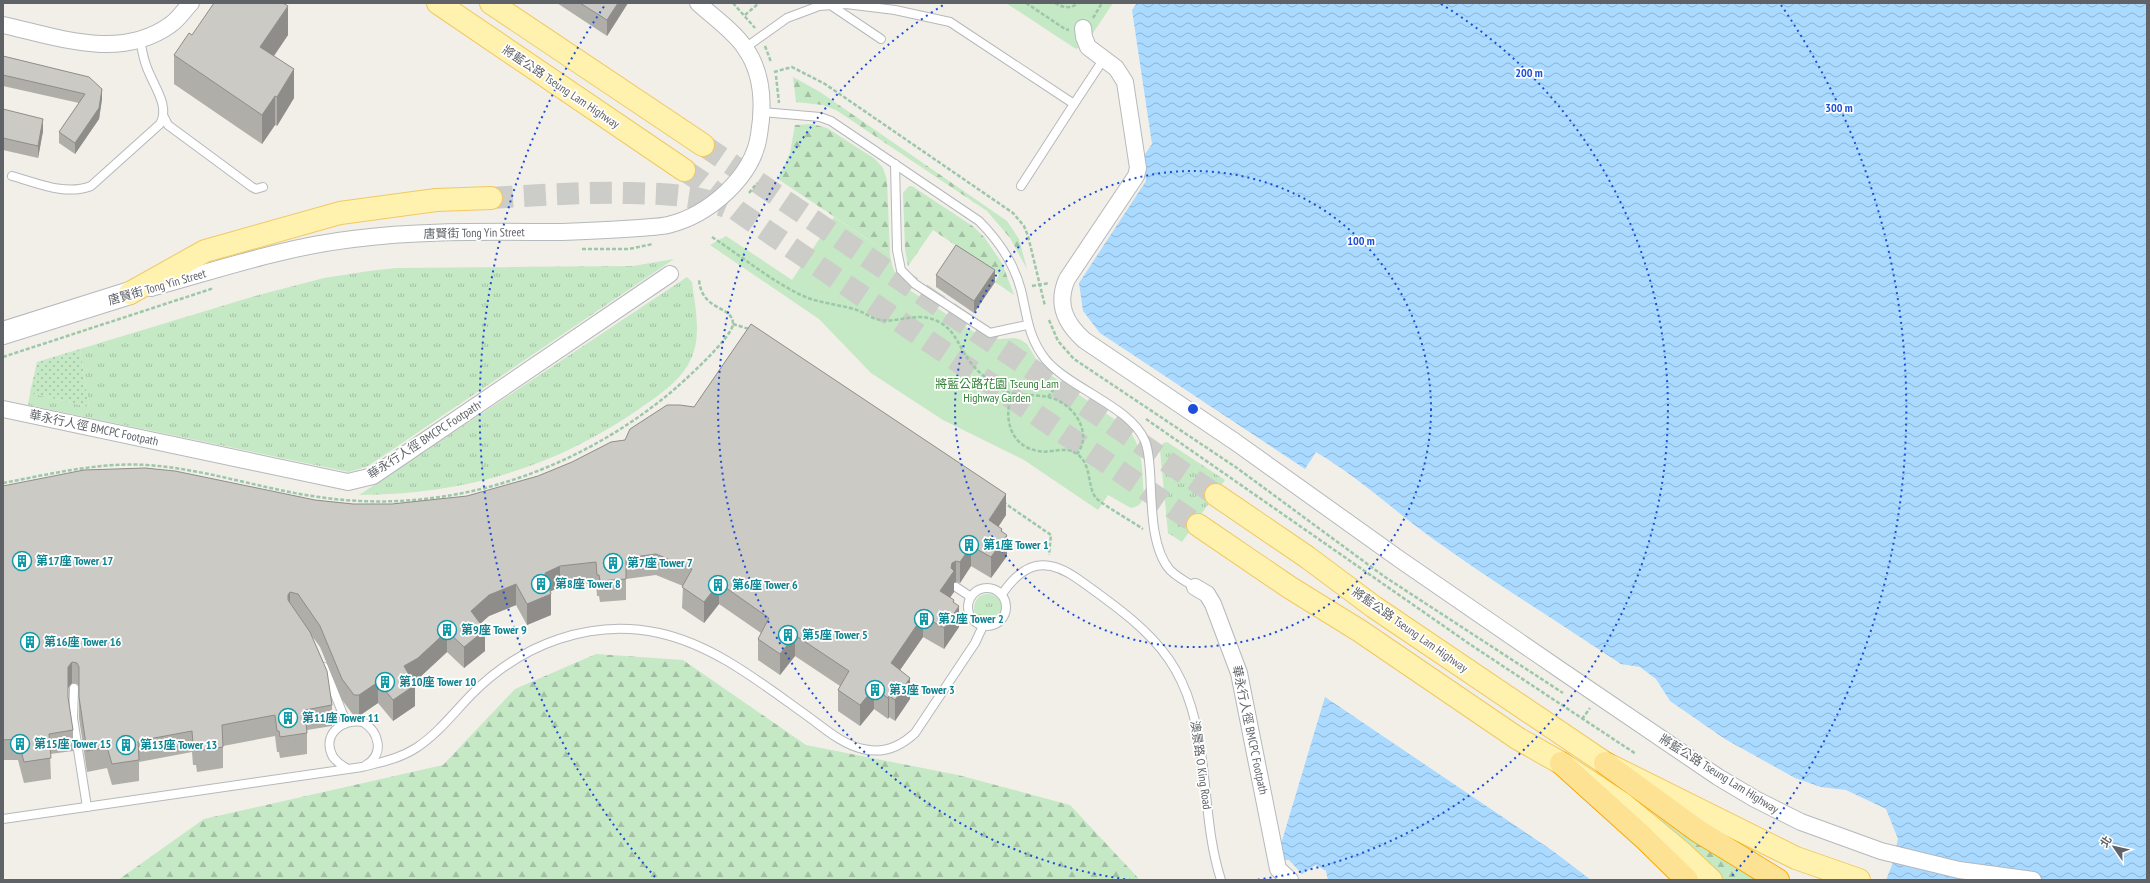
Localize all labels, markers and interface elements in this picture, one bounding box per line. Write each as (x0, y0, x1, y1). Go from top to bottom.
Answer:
street label: 將藍公路 Tseung Lam Highway (500, 42, 623, 132)
text: 200 m (1515, 65, 1543, 80)
text: 300 m (1825, 100, 1853, 115)
street label: 唐賢街 Tong Yin Street (423, 224, 525, 241)
text: 100 m (1347, 233, 1375, 248)
street label: 唐賢街 Tong Yin Street (106, 265, 208, 308)
park label: 將藍公路花園 Tseung Lam Highway Garden (935, 376, 1059, 405)
street label: 華永行人徑 BMCPC Footpath (365, 397, 483, 482)
centre of rings (1186, 402, 1200, 416)
street label: 華永行人徑 BMCPC Footpath (28, 407, 160, 449)
building icon: 第1座 Tower 1 (958, 534, 980, 556)
place label: 第1座 Tower 1 (983, 537, 1049, 552)
building icon: 第17座 Tower 17 (11, 550, 33, 572)
building icon: 第7座 Tower 7 (602, 552, 624, 574)
place label: 第17座 Tower 17 (36, 553, 114, 568)
place label: 第7座 Tower 7 (627, 555, 693, 570)
building icon: 第8座 Tower 8 (530, 573, 552, 595)
building icon: 第6座 Tower 6 (707, 574, 729, 596)
place label: 第8座 Tower 8 (555, 576, 621, 591)
place label: 第6座 Tower 6 (732, 577, 798, 592)
street label: 將藍公路 Tseung Lam Highway (1349, 584, 1471, 676)
building icon: 第2座 Tower 2 (913, 608, 935, 630)
place label: 第2座 Tower 2 (938, 611, 1004, 626)
building icon: 第9座 Tower 9 (436, 619, 458, 641)
place label: 第9座 Tower 9 (461, 622, 527, 637)
building icon: 第5座 Tower 5 (777, 624, 799, 646)
place label: 第5座 Tower 5 (802, 627, 868, 642)
building icon: 第16座 Tower 16 (19, 631, 41, 653)
place label: 第16座 Tower 16 (44, 634, 122, 649)
street label: 華永行人徑 BMCPC Footpath (1229, 664, 1271, 796)
building icon: 第10座 Tower 10 (374, 671, 396, 693)
place label: 第10座 Tower 10 (399, 674, 477, 689)
building icon: 第3座 Tower 3 (864, 679, 886, 701)
place label: 第3座 Tower 3 (889, 682, 955, 697)
building icon: 第11座 Tower 11 (277, 707, 299, 729)
place label: 第11座 Tower 11 (302, 710, 380, 725)
street label: 澳景路 O King Road (1188, 719, 1215, 810)
street label: 將藍公路 Tseung Lam Highway (1657, 731, 1782, 817)
building icon: 第15座 Tower 15 (9, 733, 31, 755)
building icon: 第13座 Tower 13 (115, 734, 137, 756)
place label: 第15座 Tower 15 (34, 736, 111, 751)
place label: 第13座 Tower 13 (140, 737, 218, 752)
north arrow (2094, 827, 2134, 867)
text: 北 (2097, 833, 2115, 850)

